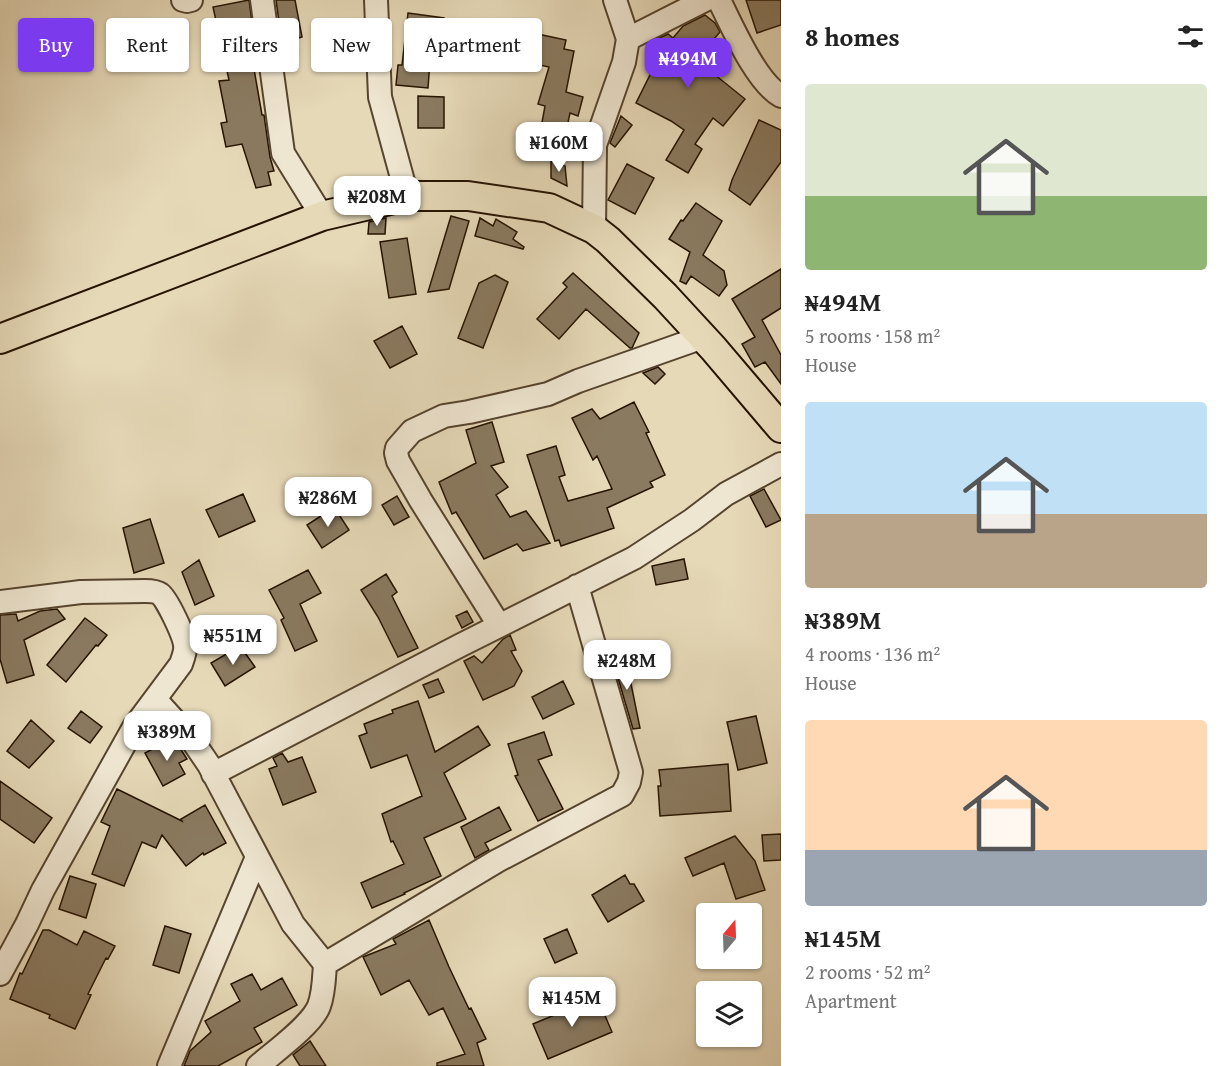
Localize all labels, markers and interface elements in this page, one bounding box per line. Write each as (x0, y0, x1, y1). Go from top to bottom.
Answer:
text: 8 homes (805, 17, 900, 56)
chip: Buy (18, 18, 94, 72)
chip: Rent (106, 18, 189, 72)
chip: Filters (201, 18, 299, 72)
chip: New (311, 18, 392, 72)
chip: Apartment (404, 18, 542, 72)
icon: filters (1174, 20, 1207, 53)
pin: ₦494M (646, 38, 730, 89)
text: ₦494M (659, 43, 717, 72)
pin: ₦160M (517, 122, 601, 173)
icon: home (952, 123, 1060, 231)
text: ₦160M (530, 127, 588, 156)
pin: ₦208M (335, 176, 419, 227)
text: ₦208M (348, 181, 406, 210)
text: ₦494M (805, 282, 881, 321)
text: 5 rooms · 158 m² (805, 321, 940, 350)
text: House (805, 350, 857, 379)
icon: home (952, 441, 1060, 549)
pin: ₦286M (286, 477, 370, 528)
text: ₦286M (299, 482, 357, 511)
text: ₦389M (805, 600, 881, 639)
pin: ₦551M (191, 615, 275, 666)
text: ₦551M (204, 620, 262, 649)
text: 4 rooms · 136 m² (805, 639, 940, 668)
pin: ₦248M (585, 640, 669, 691)
text: ₦248M (598, 645, 656, 674)
text: House (805, 668, 857, 697)
pin: ₦389M (125, 711, 209, 762)
text: ₦389M (138, 716, 196, 745)
icon: home (952, 759, 1060, 867)
north arrow (696, 903, 762, 969)
map controls (696, 903, 762, 1047)
text: ₦145M (805, 918, 881, 957)
text: 2 rooms · 52 m² (805, 957, 931, 986)
pin: ₦145M (530, 977, 614, 1028)
button: layers (696, 981, 762, 1047)
text: ₦145M (543, 982, 601, 1011)
text: Apartment (805, 986, 897, 1015)

